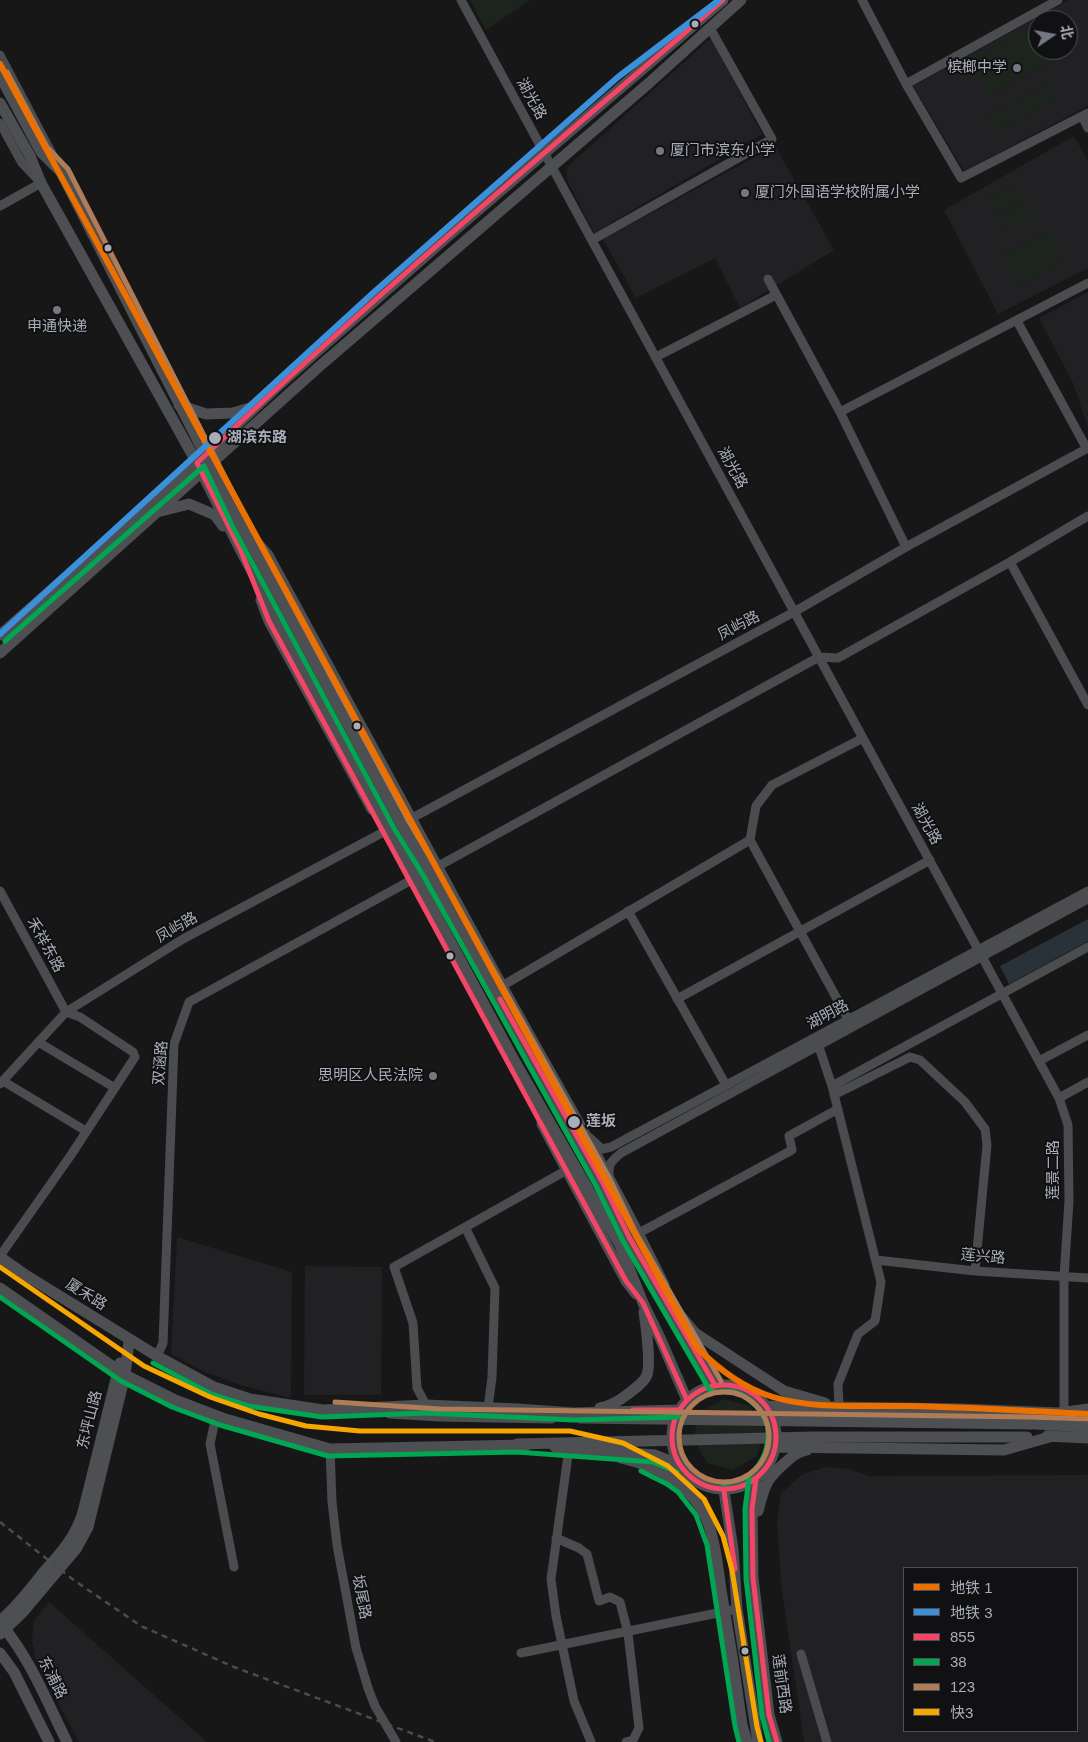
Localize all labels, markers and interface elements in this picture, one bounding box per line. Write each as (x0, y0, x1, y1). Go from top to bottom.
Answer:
north arrow (1028, 10, 1078, 60)
unlabelled marker (690, 19, 700, 29)
text: 北 (1057, 24, 1076, 41)
place label: 槟榔中学 (947, 59, 1007, 77)
marker: 槟榔中学 (1011, 62, 1023, 74)
street label: 湖光路 (512, 75, 550, 123)
place label: 厦门市滨东小学 (670, 142, 775, 160)
marker: 厦门市滨东小学 (654, 145, 666, 157)
place label: 厦门外国语学校附属小学 (755, 184, 920, 202)
marker: 厦门外国语学校附属小学 (739, 187, 751, 199)
unlabelled marker (103, 243, 113, 253)
marker: 申通快递 (51, 304, 63, 316)
place label: 申通快递 (27, 318, 87, 336)
place label: 湖滨东路 (227, 429, 287, 447)
marker: 湖滨东路 (207, 430, 223, 446)
street label: 湖光路 (713, 444, 751, 492)
street label: 凤屿路 (715, 607, 763, 645)
unlabelled marker (352, 721, 362, 731)
street label: 湖光路 (907, 800, 945, 848)
street label: 凤屿路 (153, 909, 201, 947)
street label: 禾祥东路 (23, 914, 67, 976)
unlabelled marker (445, 951, 455, 961)
street label: 湖明路 (804, 996, 852, 1034)
street label: 双涵路 (150, 1040, 172, 1086)
place label: 思明区人民法院 (318, 1067, 423, 1085)
marker: 思明区人民法院 (427, 1070, 439, 1082)
place label: 莲坂 (586, 1113, 616, 1131)
marker: 莲坂 (566, 1114, 582, 1130)
street label: 莲景二路 (1045, 1140, 1063, 1200)
street label: 莲兴路 (960, 1246, 1006, 1268)
street label: 厦禾路 (62, 1275, 110, 1315)
street label: 东坪山路 (74, 1389, 106, 1451)
legend (903, 1567, 1078, 1732)
street label: 坂尾路 (348, 1573, 374, 1621)
text: 地铁 1 (950, 1579, 993, 1596)
text: 地铁 3 (950, 1604, 993, 1621)
text: 855 (950, 1628, 975, 1645)
unlabelled marker (740, 1646, 750, 1656)
street label: 莲前西路 (768, 1653, 794, 1715)
text: 38 (950, 1653, 967, 1670)
street label: 东浦路 (34, 1654, 70, 1702)
text: 123 (950, 1678, 975, 1695)
text: 快3 (950, 1704, 973, 1721)

